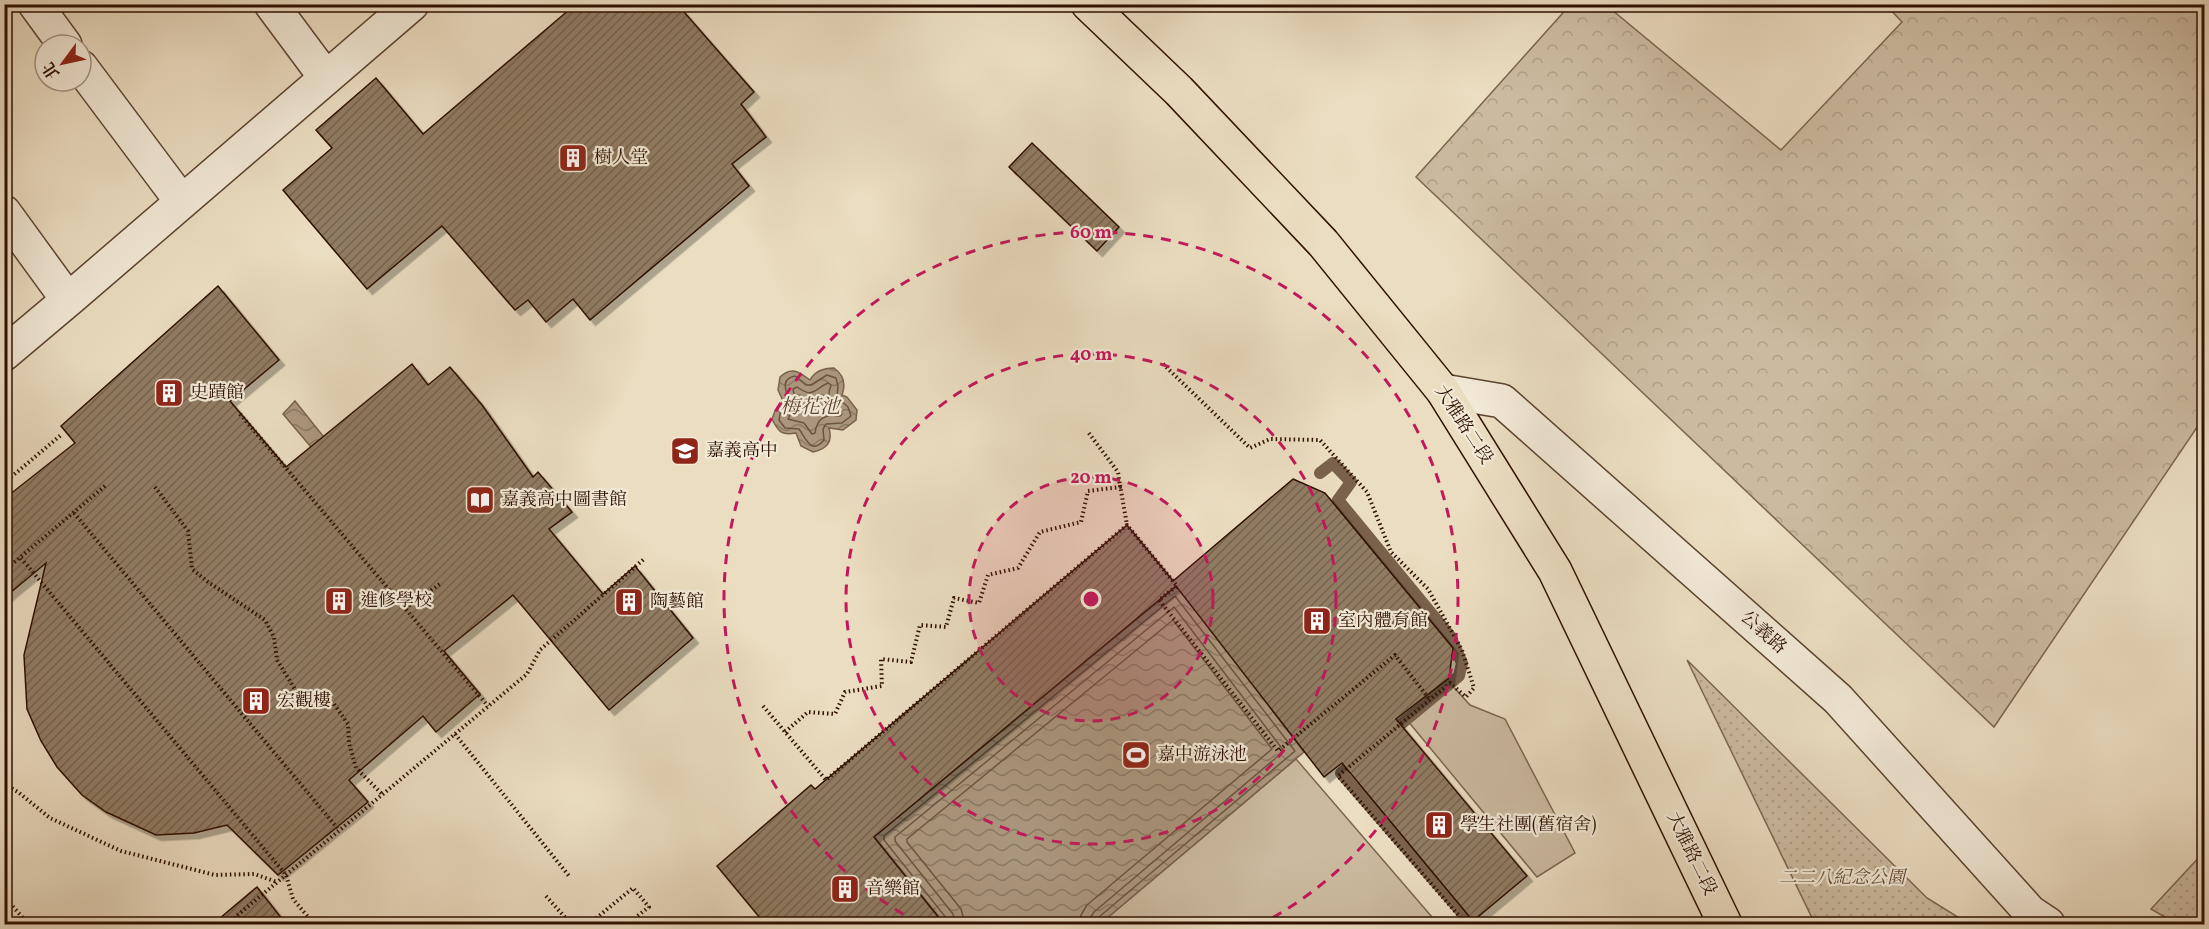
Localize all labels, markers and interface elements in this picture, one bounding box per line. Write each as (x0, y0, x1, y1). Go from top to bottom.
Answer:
north arrow (33, 33, 93, 93)
text: 北 (39, 57, 66, 83)
building icon: 樹人堂 (557, 142, 589, 174)
place label: 樹人堂 (594, 146, 648, 171)
text: 60 m (1070, 221, 1112, 246)
text: 40 m (1070, 343, 1112, 368)
building icon: 史蹟館 (153, 377, 185, 409)
street label: 大雅路二段 (1428, 380, 1498, 470)
place label: 史蹟館 (190, 381, 244, 406)
water label: 梅花池 (780, 394, 842, 422)
school or university icon: 嘉義高中 (669, 435, 701, 467)
place label: 嘉義高中 (706, 439, 778, 464)
text: 20 m (1070, 466, 1112, 491)
library icon: 嘉義高中圖書館 (464, 484, 496, 516)
place label: 嘉義高中圖書館 (501, 488, 627, 513)
building icon: 進修學校 (323, 585, 355, 617)
building icon: 陶藝館 (613, 586, 645, 618)
place label: 進修學校 (360, 589, 432, 614)
centre of rings (1081, 589, 1101, 609)
place label: 陶藝館 (650, 590, 704, 615)
building icon: 室內體育館 (1301, 605, 1333, 637)
street label: 公義路 (1735, 606, 1791, 660)
place label: 室內體育館 (1338, 609, 1428, 634)
building icon: 宏觀樓 (240, 685, 272, 717)
place label: 宏觀樓 (277, 689, 331, 714)
sports icon: 嘉中游泳池 (1120, 739, 1152, 771)
place label: 嘉中游泳池 (1157, 743, 1247, 768)
street label: 大雅路二段 (1660, 808, 1722, 900)
building icon: 學生社團(舊宿舍) (1423, 809, 1455, 841)
place label: 學生社團(舊宿舍) (1460, 813, 1596, 838)
park label: 二二八紀念公園 (1779, 866, 1908, 891)
building icon: 音樂館 (829, 873, 861, 905)
place label: 音樂館 (866, 877, 920, 902)

